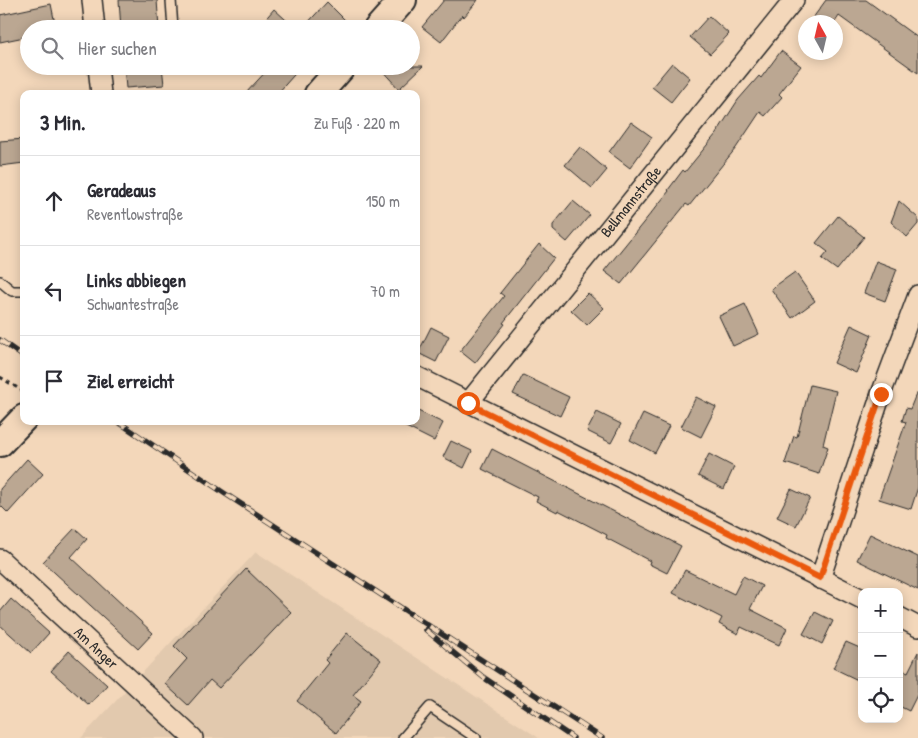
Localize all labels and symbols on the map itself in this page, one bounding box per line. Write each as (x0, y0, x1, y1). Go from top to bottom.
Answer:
north arrow (798, 15, 843, 60)
street label: Bellmannstraße (595, 161, 666, 241)
route end (870, 383, 893, 406)
route start (457, 392, 480, 415)
street label: Am Anger (70, 622, 123, 674)

